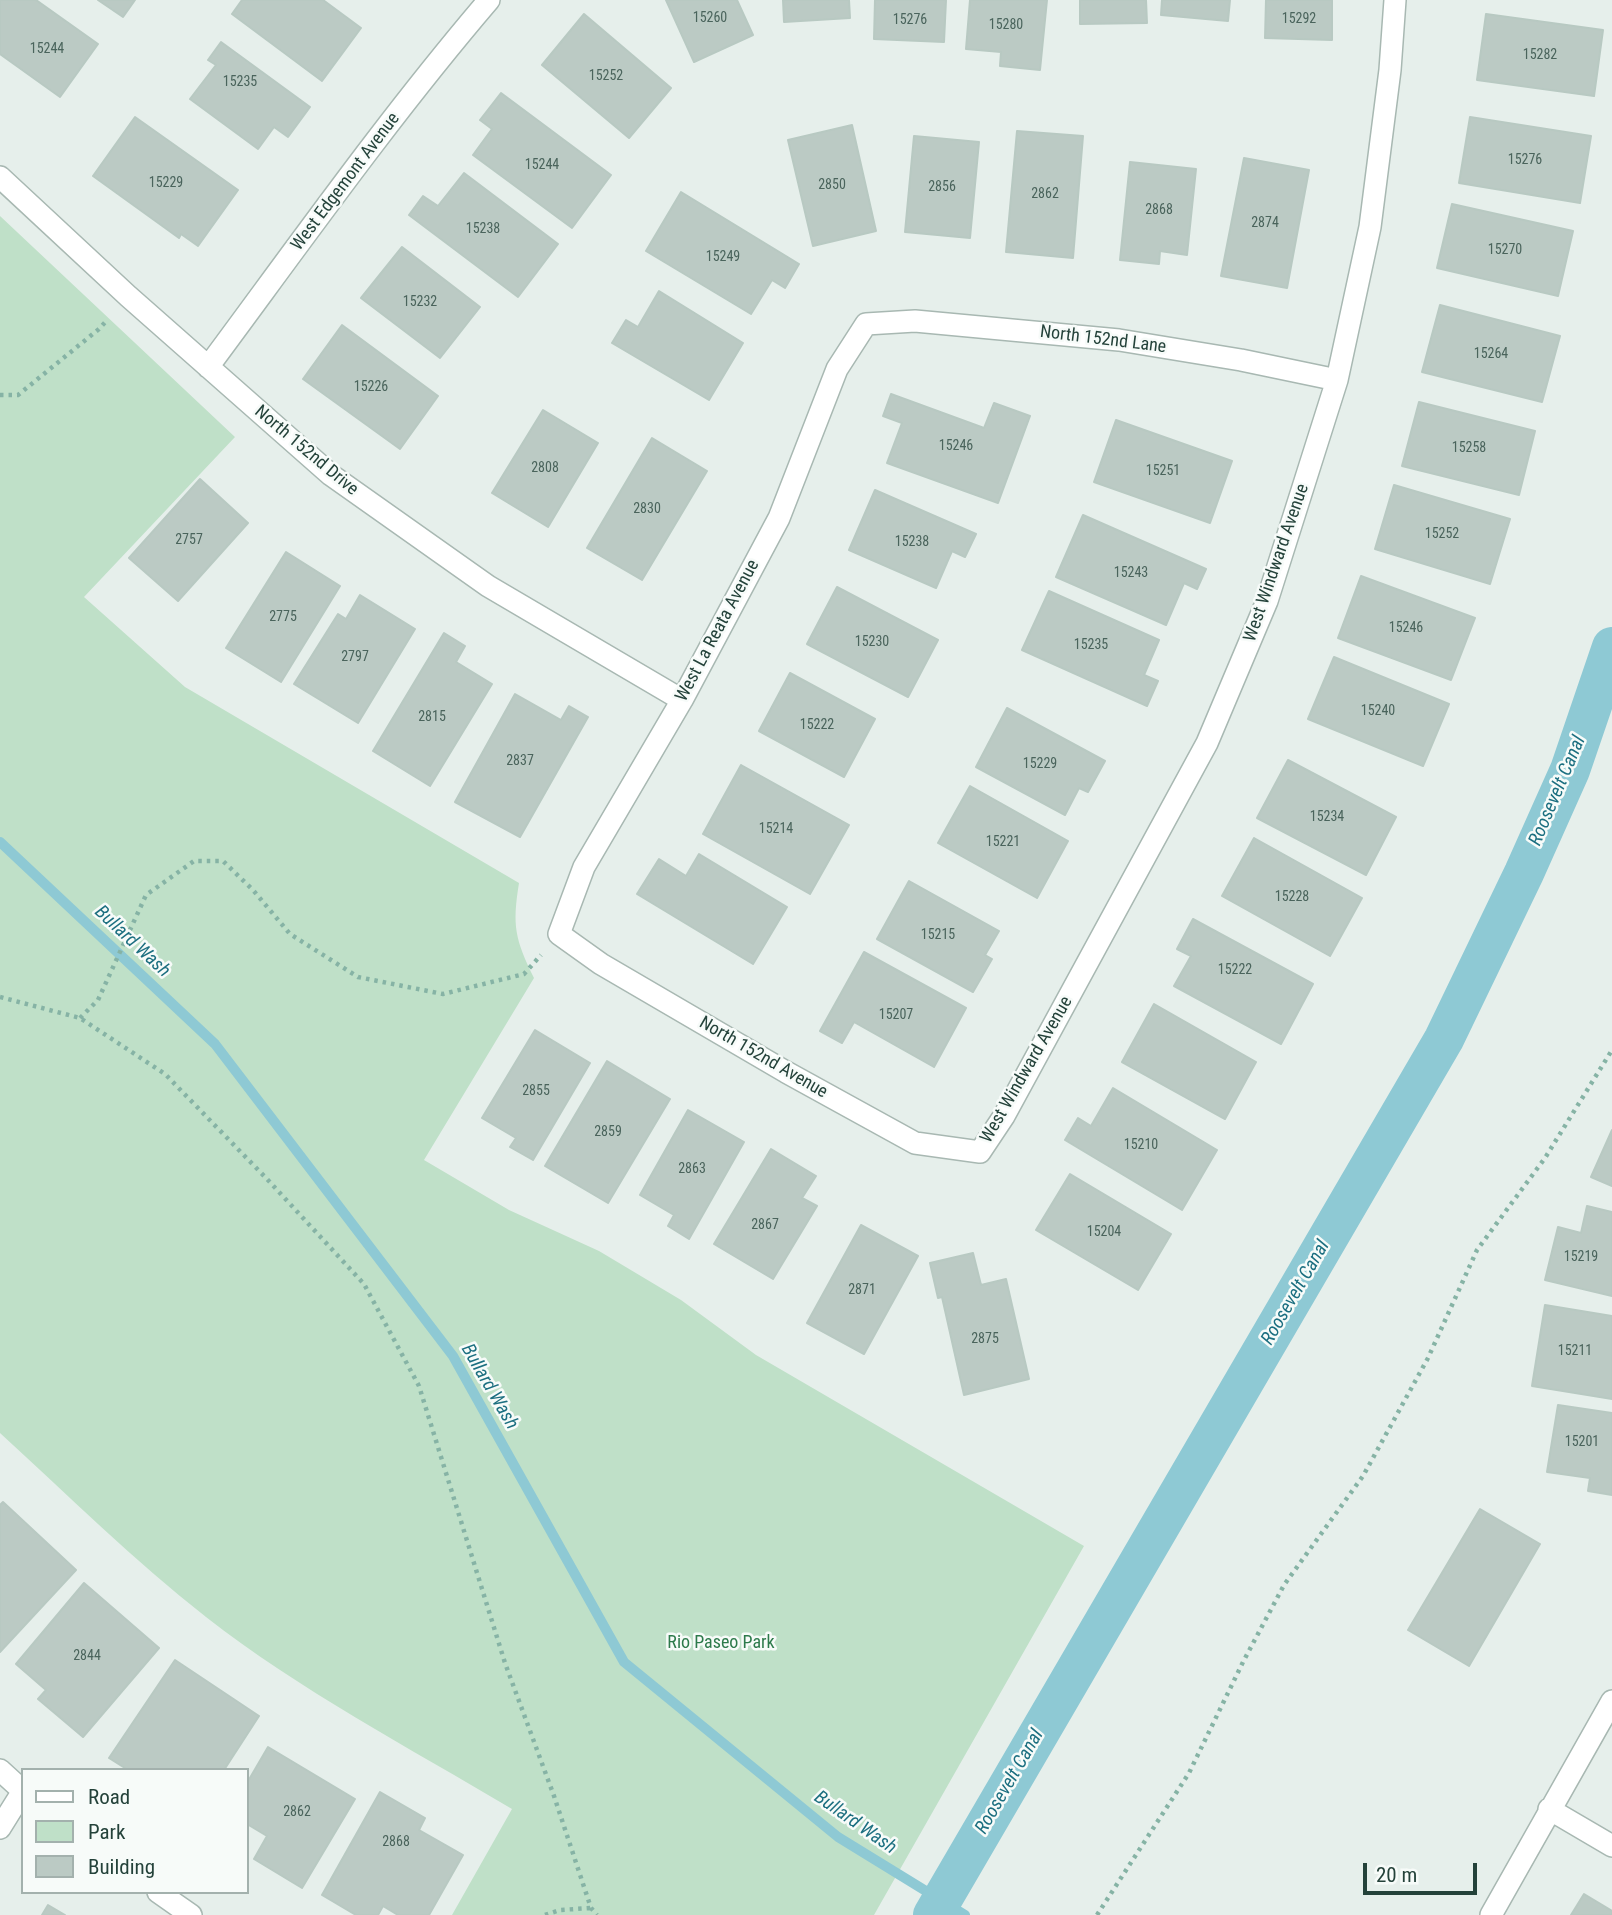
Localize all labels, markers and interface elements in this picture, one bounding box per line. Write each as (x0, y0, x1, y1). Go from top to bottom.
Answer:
house number: 15260 (693, 10, 727, 26)
house number: 15292 (1282, 11, 1316, 27)
house number: 15276 (893, 12, 927, 28)
house number: 15280 (989, 17, 1023, 33)
house number: 15244 (30, 41, 64, 57)
house number: 15282 (1523, 47, 1557, 63)
house number: 15252 (589, 68, 623, 84)
house number: 15235 (223, 74, 257, 90)
street label: West Edgemont Avenue (287, 109, 405, 255)
house number: 15276 (1508, 152, 1542, 168)
house number: 15244 (525, 157, 559, 173)
house number: 15229 (149, 175, 183, 191)
house number: 2850 (818, 177, 846, 193)
house number: 2856 (928, 179, 956, 195)
house number: 2862 (1031, 186, 1059, 202)
house number: 2868 (1145, 202, 1173, 218)
house number: 2874 (1251, 215, 1279, 231)
house number: 15238 (466, 221, 500, 237)
house number: 15270 (1488, 242, 1522, 258)
house number: 15249 (706, 249, 740, 265)
house number: 15232 (403, 294, 437, 310)
street label: North 152nd Lane (1039, 322, 1167, 358)
house number: 15264 (1474, 346, 1508, 362)
house number: 15226 (354, 379, 388, 395)
street label: North 152nd Drive (250, 401, 362, 501)
house number: 15246 (939, 438, 973, 454)
house number: 15258 (1452, 440, 1486, 456)
house number: 2808 (531, 460, 559, 476)
house number: 15251 (1146, 463, 1180, 479)
street label: West Windward Avenue (1240, 481, 1314, 645)
house number: 2830 (633, 501, 661, 517)
house number: 15252 (1425, 526, 1459, 542)
house number: 2757 (175, 532, 203, 548)
house number: 15238 (895, 534, 929, 550)
street label: West La Reata Avenue (672, 556, 764, 706)
house number: 15243 (1114, 565, 1148, 581)
house number: 2775 (269, 609, 297, 625)
house number: 15246 (1389, 620, 1423, 636)
house number: 15230 (855, 634, 889, 650)
house number: 15235 (1074, 637, 1108, 653)
house number: 2797 (341, 649, 369, 665)
house number: 15240 (1361, 703, 1395, 719)
house number: 2815 (418, 709, 446, 725)
house number: 15222 (800, 717, 834, 733)
water label: Roosevelt Canal (1525, 733, 1591, 849)
house number: 2837 (506, 753, 534, 769)
house number: 15229 (1023, 756, 1057, 772)
house number: 15234 (1310, 809, 1344, 825)
house number: 15214 (759, 821, 793, 837)
house number: 15221 (986, 834, 1020, 850)
house number: 15228 (1275, 889, 1309, 905)
water label: Bullard Wash (89, 901, 175, 983)
house number: 15215 (921, 927, 955, 943)
house number: 15222 (1218, 962, 1252, 978)
street label: West Windward Avenue (976, 993, 1078, 1147)
house number: 15207 (879, 1007, 913, 1023)
street label: North 152nd Avenue (695, 1013, 831, 1103)
house number: 2855 (522, 1083, 550, 1099)
house number: 2859 (594, 1124, 622, 1140)
house number: 15210 (1124, 1137, 1158, 1153)
house number: 2863 (678, 1161, 706, 1177)
house number: 2867 (751, 1217, 779, 1233)
house number: 15204 (1087, 1224, 1121, 1240)
water label: Roosevelt Canal (1257, 1237, 1335, 1349)
house number: 15219 (1564, 1249, 1598, 1265)
house number: 2871 (848, 1282, 876, 1298)
house number: 2875 (971, 1331, 999, 1347)
water label: Bullard Wash (455, 1340, 523, 1434)
house number: 15211 (1558, 1343, 1592, 1359)
house number: 15201 (1565, 1434, 1599, 1450)
park label: Rio Paseo Park (667, 1632, 775, 1654)
house number: 2844 (73, 1648, 101, 1664)
water label: Roosevelt Canal (971, 1726, 1049, 1838)
legend (21, 1768, 248, 1894)
text: Road (88, 1785, 130, 1809)
water label: Bullard Wash (810, 1786, 900, 1860)
house number: 2862 (283, 1804, 311, 1820)
text: Park (88, 1820, 125, 1844)
house number: 2868 (382, 1834, 410, 1850)
scale bar (1367, 1848, 1481, 1892)
text: Building (88, 1855, 155, 1879)
text: 20 m (1376, 1863, 1417, 1887)

